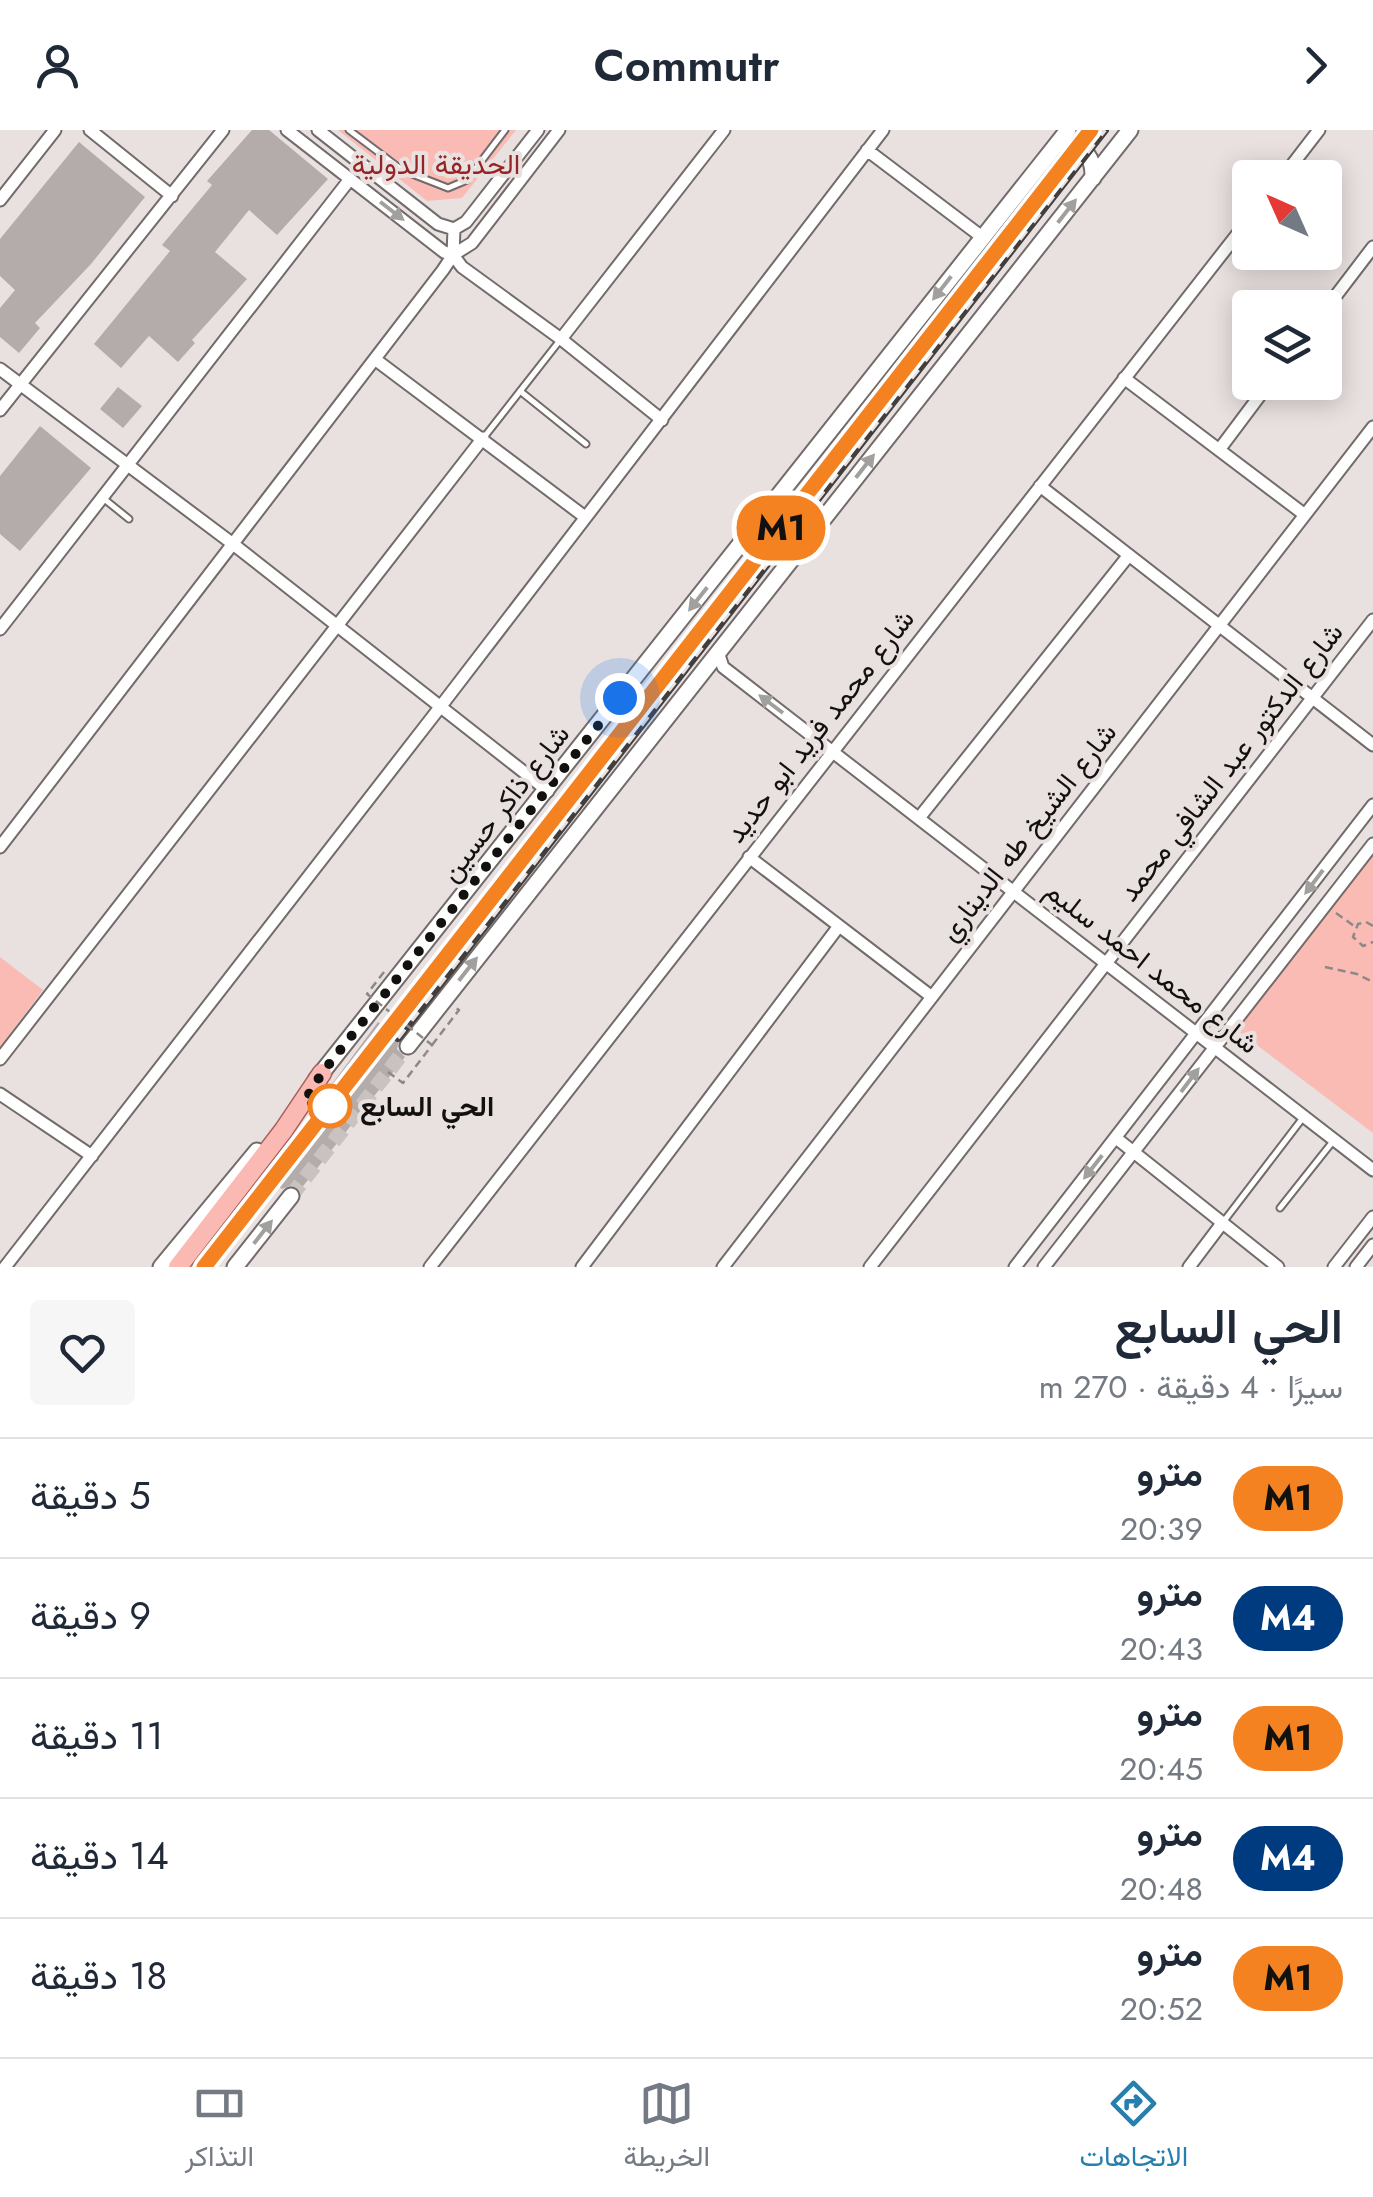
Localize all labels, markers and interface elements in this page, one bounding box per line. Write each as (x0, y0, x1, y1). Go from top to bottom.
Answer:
text: Commutr (594, 33, 779, 98)
icon: person (30, 38, 85, 93)
icon: forward (1288, 38, 1343, 93)
park label: الحديقة الدولية (352, 144, 520, 185)
north arrow (1232, 160, 1342, 270)
map controls (1232, 160, 1342, 400)
one-way arrow (1056, 199, 1077, 224)
one-way arrow (378, 201, 404, 222)
one-way arrow (931, 275, 952, 301)
button: layers (1232, 290, 1342, 400)
one-way arrow (854, 453, 875, 479)
line badge: M1 (736, 496, 826, 560)
text: M1 (756, 503, 806, 553)
one-way arrow (688, 587, 709, 612)
street label: شارع محمد فريد ابو حديد (716, 600, 924, 852)
street label: شارع الدكتور عبد الشافي محمد (1109, 614, 1355, 911)
your location (595, 673, 645, 723)
one-way arrow (758, 694, 784, 714)
street label: شارع الشيخ طه الديناري (929, 714, 1128, 951)
street label: شارع ذاكر حسين (430, 716, 580, 890)
one-way arrow (1303, 869, 1324, 895)
street label: شارع محمد احمد سليم (1036, 870, 1268, 1064)
one-way arrow (457, 957, 478, 982)
one-way arrow (1180, 1067, 1200, 1093)
marker: الحي السابع (309, 1085, 351, 1127)
place label: الحي السابع (360, 1086, 494, 1130)
one-way arrow (1083, 1154, 1104, 1180)
one-way arrow (252, 1219, 273, 1245)
text: الحي السابع (1114, 1292, 1343, 1361)
button: heart (30, 1300, 135, 1405)
text: سيرًا · 4 دقيقة · 270 m (1039, 1364, 1343, 1410)
text: مترو (1137, 1445, 1203, 1500)
text: 5 دقيقة (30, 1468, 151, 1523)
text: M1 (1263, 1473, 1313, 1523)
text: 20:39 (1120, 1506, 1203, 1552)
text: مترو (1137, 1565, 1203, 1620)
text: 9 دقيقة (30, 1588, 151, 1643)
text: M4 (1260, 1593, 1316, 1643)
text: 20:43 (1120, 1626, 1203, 1672)
text: مترو (1137, 1685, 1203, 1740)
text: 11 دقيقة (30, 1708, 164, 1763)
text: M1 (1263, 1713, 1313, 1763)
text: 20:45 (1119, 1746, 1203, 1792)
text: مترو (1137, 1805, 1203, 1860)
text: 14 دقيقة (30, 1828, 169, 1883)
text: M4 (1260, 1833, 1316, 1883)
text: 20:48 (1120, 1866, 1203, 1912)
text: مترو (1137, 1925, 1203, 1980)
text: 18 دقيقة (30, 1948, 167, 2003)
text: M1 (1263, 1953, 1313, 2003)
text: 20:52 (1120, 1986, 1203, 2032)
tab: التذاكر (185, 2076, 254, 2181)
tab: الخريطة (623, 2076, 710, 2181)
tab: الاتجاهات (1080, 2076, 1188, 2181)

